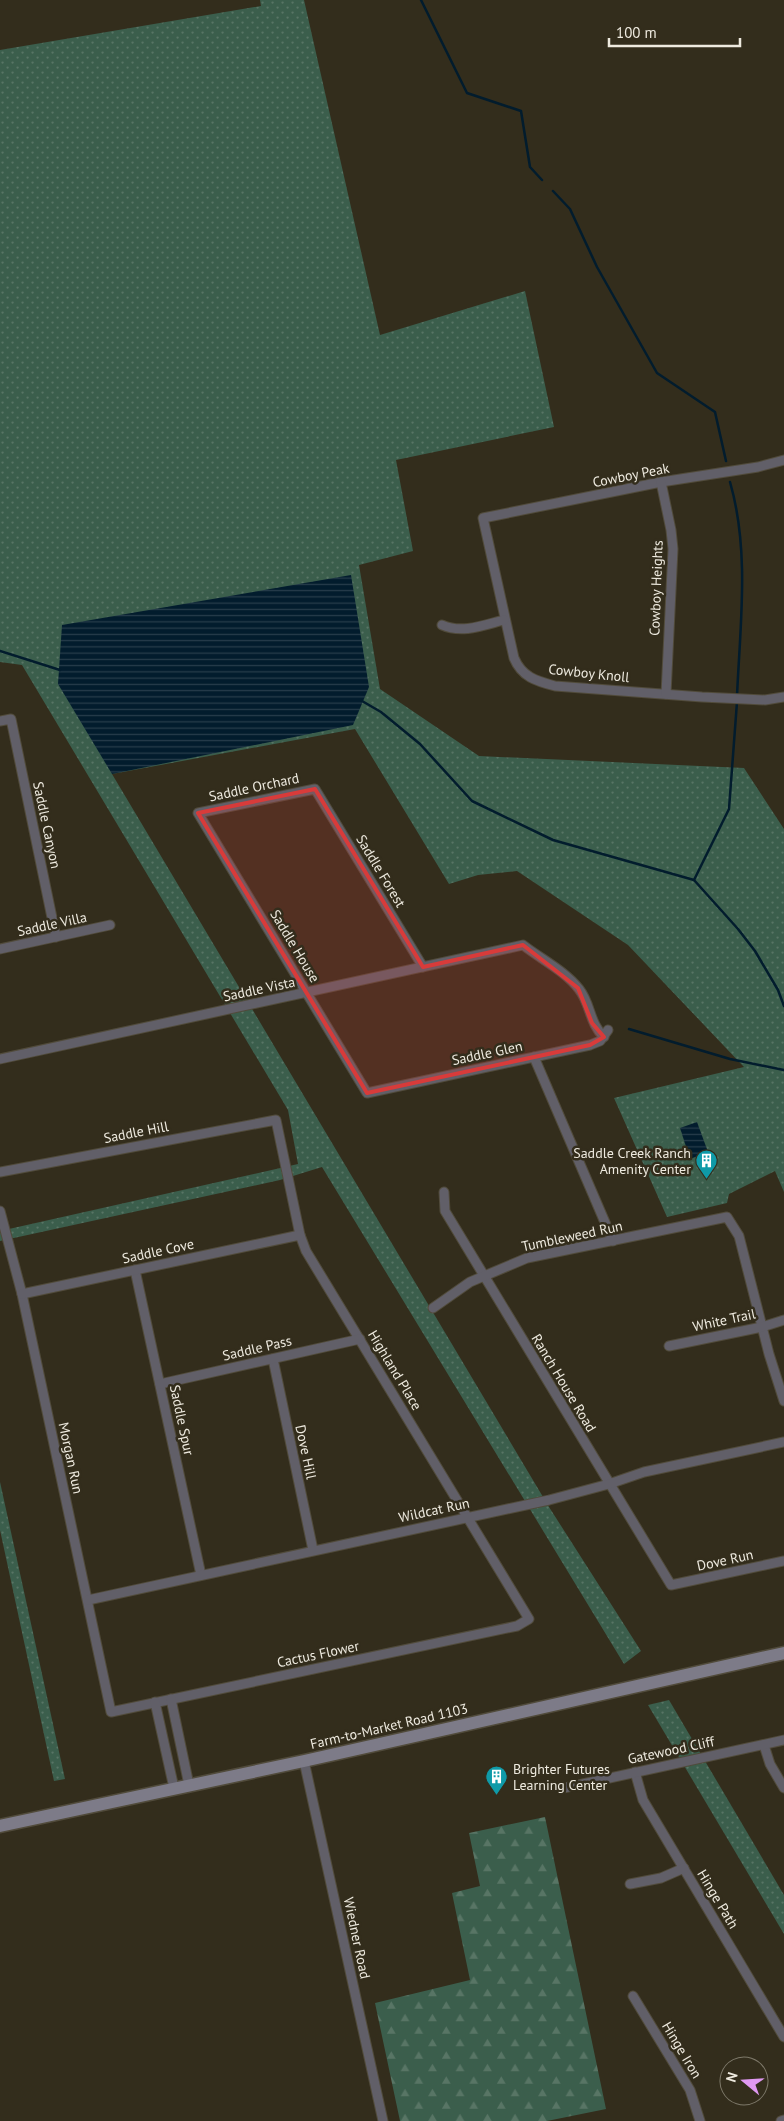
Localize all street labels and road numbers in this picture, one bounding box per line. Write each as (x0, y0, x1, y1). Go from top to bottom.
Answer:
street label: Cowboy Peak (591, 459, 671, 491)
street label: Cowboy Heights (645, 540, 667, 636)
street label: Cowboy Knoll (548, 660, 630, 686)
street label: Saddle Orchard (207, 769, 301, 805)
street label: Saddle Canyon (29, 780, 65, 870)
street label: Saddle Forest (352, 831, 410, 911)
street label: Saddle House (266, 906, 324, 986)
street label: Saddle Villa (16, 908, 89, 940)
street label: Saddle Vista (221, 973, 297, 1005)
street label: Saddle Glen (450, 1037, 524, 1069)
street label: Saddle Hill (102, 1117, 170, 1147)
street label: Tumbleweed Run (520, 1217, 624, 1255)
street label: Saddle Cove (120, 1235, 196, 1267)
street label: White Trail (691, 1305, 757, 1335)
street label: Highland Place (364, 1327, 426, 1413)
street label: Saddle Pass (221, 1331, 293, 1365)
street label: Ranch House Road (528, 1331, 600, 1435)
street label: Saddle Spur (166, 1383, 198, 1457)
street label: Morgan Run (55, 1421, 87, 1495)
street label: Dove Hill (291, 1423, 321, 1481)
street label: Wildcat Run (397, 1494, 471, 1526)
street label: Dove Run (695, 1545, 755, 1575)
street label: Cactus Flower (275, 1636, 361, 1671)
street label: Farm-to-Market Road 1103 (308, 1699, 470, 1753)
street label: Gatewood Cliff (626, 1732, 717, 1768)
street label: Hinge Path (693, 1866, 743, 1932)
street label: Wiedner Road (340, 1896, 374, 1980)
street label: Hinge Iron (658, 2018, 706, 2082)

